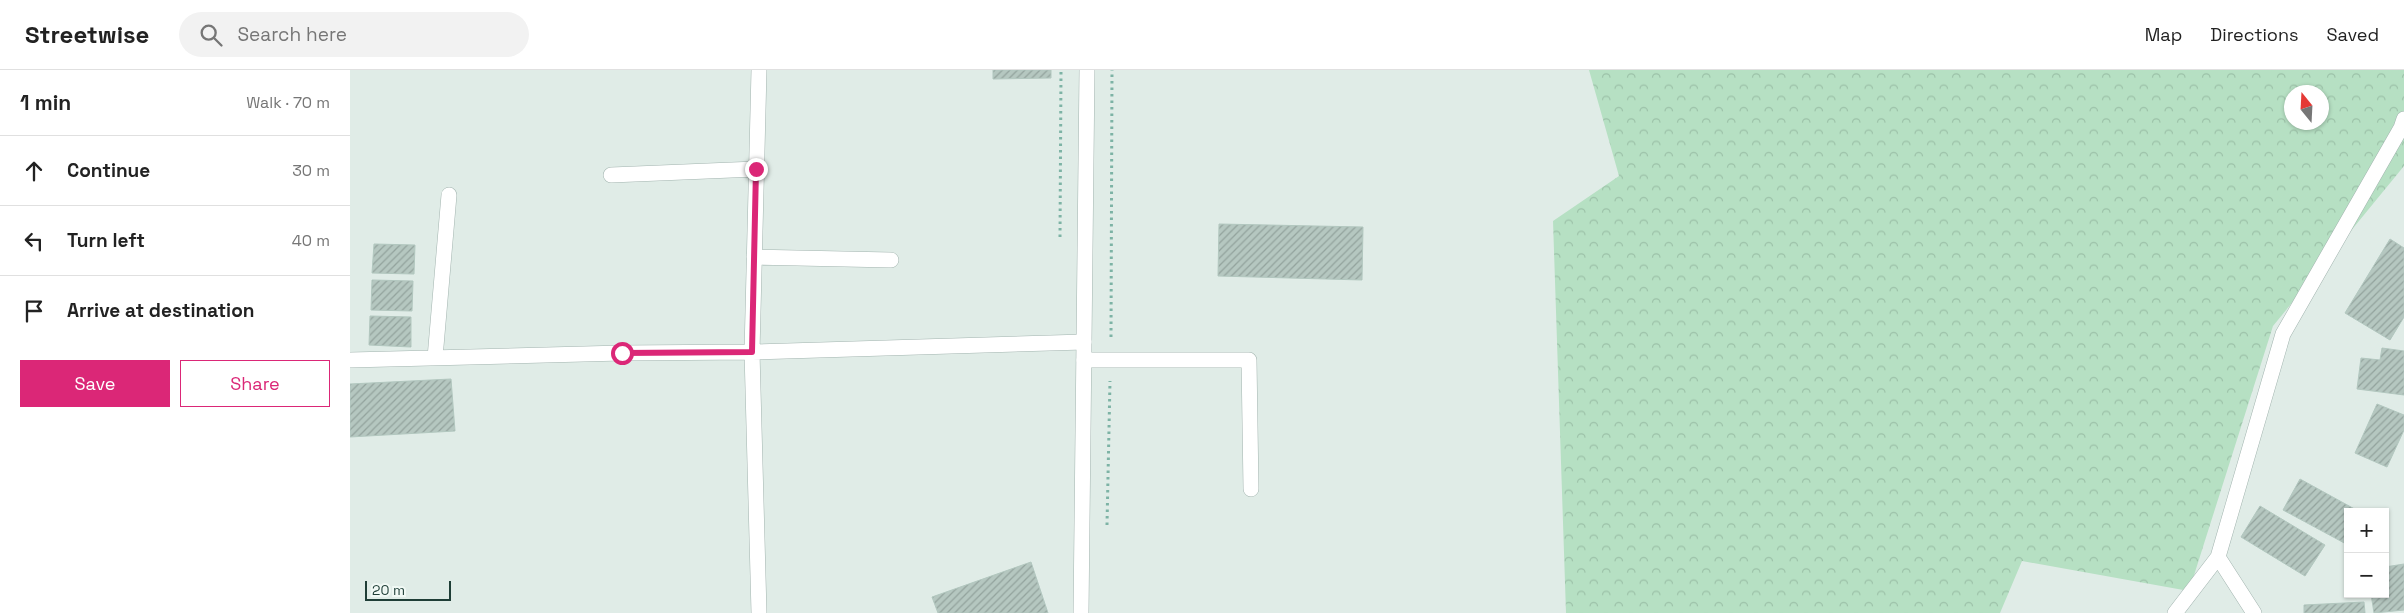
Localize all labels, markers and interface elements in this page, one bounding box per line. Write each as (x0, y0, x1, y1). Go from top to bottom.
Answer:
search box (179, 12, 529, 57)
text: Streetwise (25, 19, 149, 50)
icon: search (197, 21, 225, 49)
text: Search here (237, 22, 347, 47)
text: Map (2145, 23, 2182, 46)
text: Directions (2210, 23, 2299, 46)
text: Saved (2327, 23, 2379, 46)
north arrow (2284, 85, 2329, 130)
text: 1 min (20, 89, 71, 116)
text: Walk · 70 m (246, 92, 330, 113)
icon: ahead (20, 157, 48, 185)
text: Continue (67, 158, 150, 183)
route end (745, 158, 768, 181)
text: 30 m (292, 160, 330, 181)
icon: left (20, 227, 48, 255)
text: Turn left (67, 228, 145, 253)
text: 40 m (292, 230, 330, 251)
icon: arrive (20, 297, 48, 325)
text: Arrive at destination (67, 298, 255, 323)
route start (611, 342, 634, 365)
button: Save (20, 360, 170, 407)
button: Share (180, 360, 330, 407)
map controls (2344, 508, 2389, 598)
button: + (2344, 508, 2389, 553)
button: − (2344, 553, 2389, 598)
scale bar (365, 578, 451, 601)
text: 20 m (372, 581, 405, 599)

